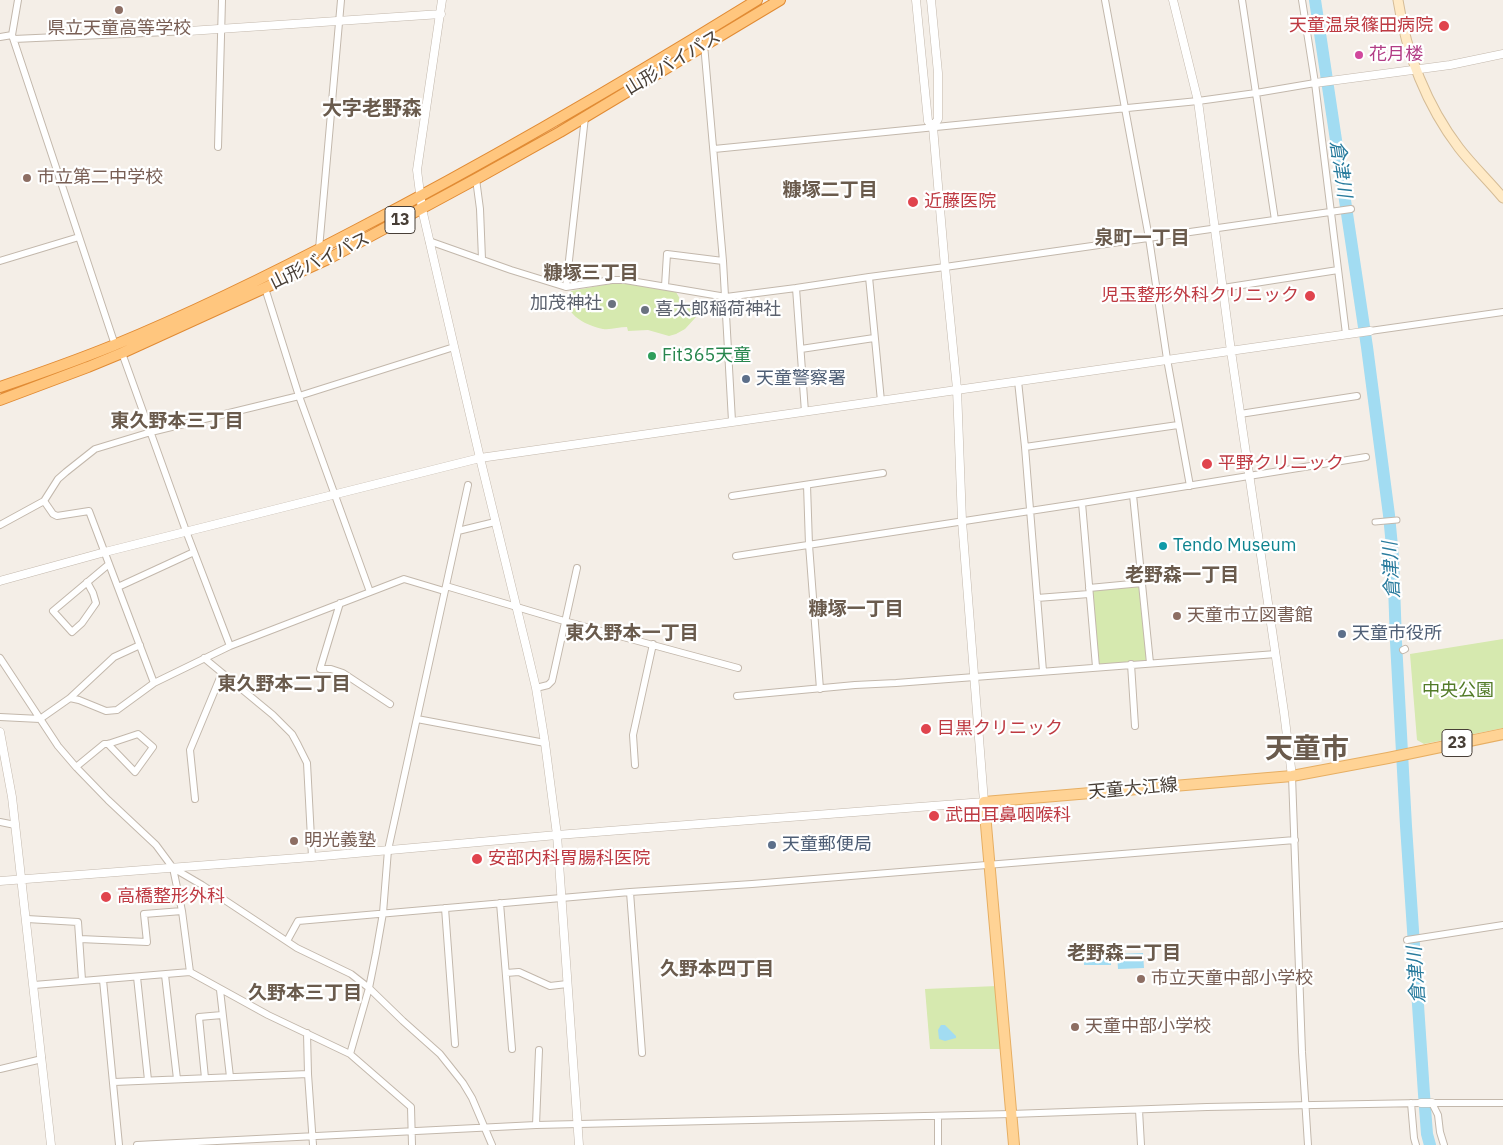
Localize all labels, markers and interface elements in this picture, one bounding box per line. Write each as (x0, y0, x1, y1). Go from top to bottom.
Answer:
marker: 県立天童高等学校 (113, 4, 125, 16)
place label: 天童温泉篠田病院 (1289, 15, 1433, 37)
place label: 県立天童高等学校 (47, 18, 191, 40)
marker: 天童温泉篠田病院 (1437, 19, 1451, 33)
street label: 山形バイパス (621, 26, 725, 100)
place label: 花月楼 (1369, 44, 1423, 66)
marker: 花月楼 (1353, 49, 1365, 61)
district label: 大字老野森 (322, 97, 422, 121)
water label: 倉津川 (1325, 139, 1355, 199)
place label: 市立第二中学校 (37, 167, 163, 189)
marker: 市立第二中学校 (21, 172, 33, 184)
district label: 糠塚二丁目 (783, 180, 877, 202)
place label: 近藤医院 (924, 191, 996, 213)
marker: 近藤医院 (906, 195, 920, 209)
road number: 13 (385, 206, 415, 234)
street label: 山形バイパス (267, 228, 373, 294)
district label: 泉町一丁目 (1095, 228, 1189, 250)
district label: 糠塚三丁目 (544, 263, 638, 285)
place label: 児玉整形外科クリニック (1101, 285, 1299, 307)
marker: 児玉整形外科クリニック (1303, 289, 1317, 303)
place label: 加茂神社 (530, 293, 602, 315)
marker: 加茂神社 (606, 298, 618, 310)
place label: 喜太郎稲荷神社 (655, 299, 781, 321)
marker: 喜太郎稲荷神社 (639, 304, 651, 316)
place label: Fit365天童 (662, 345, 751, 367)
marker: Fit365天童 (646, 350, 658, 362)
place label: 天童警察署 (756, 368, 846, 390)
marker: 天童警察署 (740, 373, 752, 385)
district label: 東久野本三丁目 (111, 411, 243, 433)
place label: 平野クリニック (1218, 453, 1344, 475)
marker: 平野クリニック (1200, 457, 1214, 471)
place label: Tendo Museum (1173, 535, 1296, 557)
marker: Tendo Museum (1157, 540, 1169, 552)
water label: 倉津川 (1379, 541, 1405, 599)
district label: 老野森一丁目 (1125, 565, 1239, 587)
district label: 糠塚一丁目 (809, 599, 903, 621)
place label: 天童市立図書館 (1187, 605, 1313, 627)
marker: 天童市立図書館 (1171, 610, 1183, 622)
district label: 東久野本一丁目 (566, 623, 698, 645)
place label: 天童市役所 (1352, 623, 1442, 645)
marker: 天童市役所 (1336, 628, 1348, 640)
district label: 東久野本二丁目 (218, 674, 350, 696)
park label: 中央公園 (1422, 680, 1494, 702)
place label: 目黒クリニック (937, 718, 1063, 740)
marker: 目黒クリニック (919, 722, 933, 736)
road number: 23 (1442, 730, 1472, 756)
district label: 天童市 (1265, 733, 1349, 767)
street label: 天童大江線 (1087, 774, 1179, 804)
place label: 武田耳鼻咽喉科 (945, 805, 1071, 827)
marker: 武田耳鼻咽喉科 (927, 809, 941, 823)
place label: 明光義塾 (304, 830, 376, 852)
place label: 天童郵便局 (782, 834, 872, 856)
marker: 明光義塾 (288, 835, 300, 847)
marker: 天童郵便局 (766, 839, 778, 851)
place label: 安部内科胃腸科医院 (488, 848, 650, 870)
marker: 安部内科胃腸科医院 (470, 852, 484, 866)
place label: 高橋整形外科 (117, 886, 225, 908)
marker: 高橋整形外科 (99, 890, 113, 904)
district label: 老野森二丁目 (1067, 943, 1181, 965)
water label: 倉津川 (1404, 946, 1430, 1004)
district label: 久野本四丁目 (660, 959, 774, 981)
place label: 市立天童中部小学校 (1151, 968, 1313, 990)
marker: 市立天童中部小学校 (1135, 973, 1147, 985)
district label: 久野本三丁目 (248, 983, 362, 1005)
place label: 天童中部小学校 (1085, 1016, 1211, 1038)
marker: 天童中部小学校 (1069, 1021, 1081, 1033)

